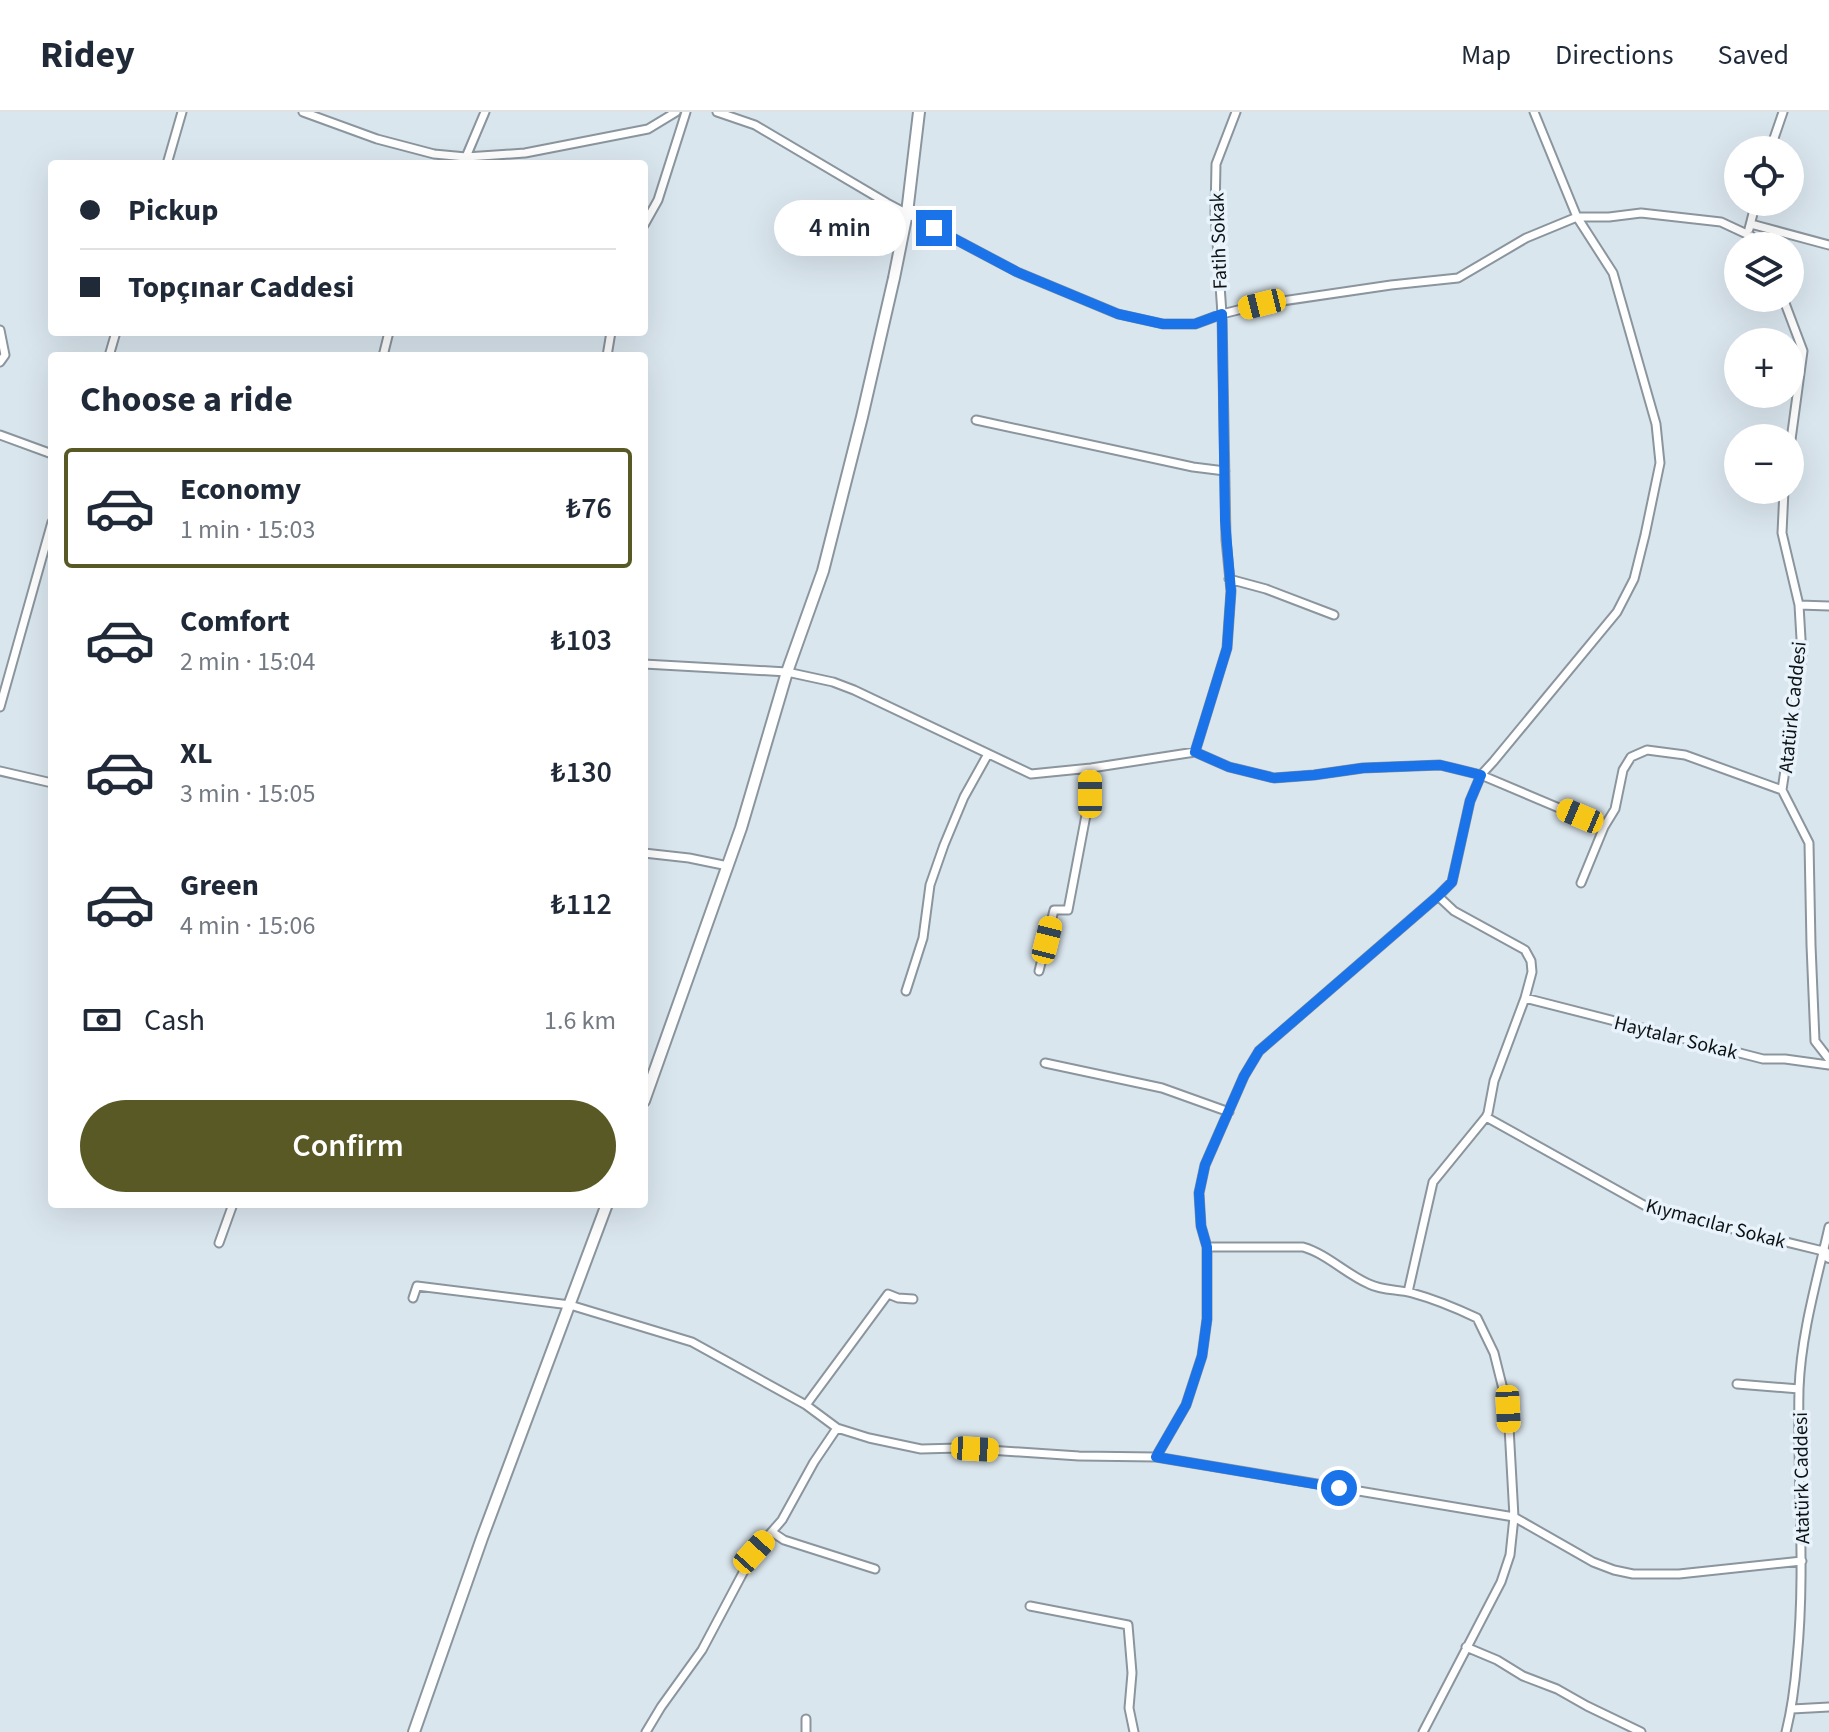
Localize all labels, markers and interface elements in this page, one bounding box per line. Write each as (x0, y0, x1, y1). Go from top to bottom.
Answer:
text: Ridey (40, 28, 135, 82)
text: Map (1461, 35, 1511, 75)
text: Directions (1555, 35, 1674, 75)
text: Saved (1718, 35, 1789, 75)
map controls (1724, 136, 1804, 504)
button: locate (1724, 136, 1804, 216)
text: Pickup (128, 189, 218, 232)
street label: Fatih Sokak (1203, 192, 1235, 290)
callout: 4 min (774, 200, 906, 256)
text: 4 min (809, 209, 871, 246)
route end (916, 210, 952, 246)
button: layers (1724, 232, 1804, 312)
text: Topçınar Caddesi (128, 266, 354, 309)
car (1236, 287, 1288, 321)
button: + (1724, 328, 1804, 408)
text: Choose a ride (80, 374, 293, 425)
button: − (1724, 424, 1804, 504)
text: Economy (180, 468, 301, 511)
icon: car (84, 472, 156, 544)
text: ₺76 (566, 487, 612, 530)
text: 1 min · 15:03 (180, 511, 315, 548)
text: Comfort (180, 600, 290, 643)
icon: car (84, 604, 156, 676)
text: ₺103 (550, 619, 612, 662)
street label: Atatürk Caddesi (1772, 640, 1814, 774)
text: 2 min · 15:04 (180, 643, 315, 680)
text: XL (180, 732, 213, 775)
icon: car (84, 736, 156, 808)
text: ₺130 (550, 751, 612, 794)
car (1078, 770, 1102, 818)
text: 3 min · 15:05 (180, 775, 315, 812)
car (1553, 796, 1607, 836)
text: Green (180, 864, 259, 907)
icon: car (84, 868, 156, 940)
text: ₺112 (550, 883, 612, 926)
text: 4 min · 15:06 (180, 907, 315, 944)
car (1030, 914, 1064, 966)
icon: cash (80, 998, 124, 1042)
text: Cash (144, 999, 205, 1042)
text: 1.6 km (544, 1002, 616, 1039)
street label: Haytalar Sokak (1611, 1009, 1740, 1067)
button: Confirm (80, 1100, 616, 1192)
street label: Kıymacılar Sokak (1643, 1192, 1789, 1256)
car (1495, 1384, 1521, 1434)
street label: Atatürk Caddesi (1787, 1412, 1817, 1544)
car (950, 1436, 1000, 1462)
route start (1321, 1470, 1357, 1506)
car (729, 1526, 779, 1578)

